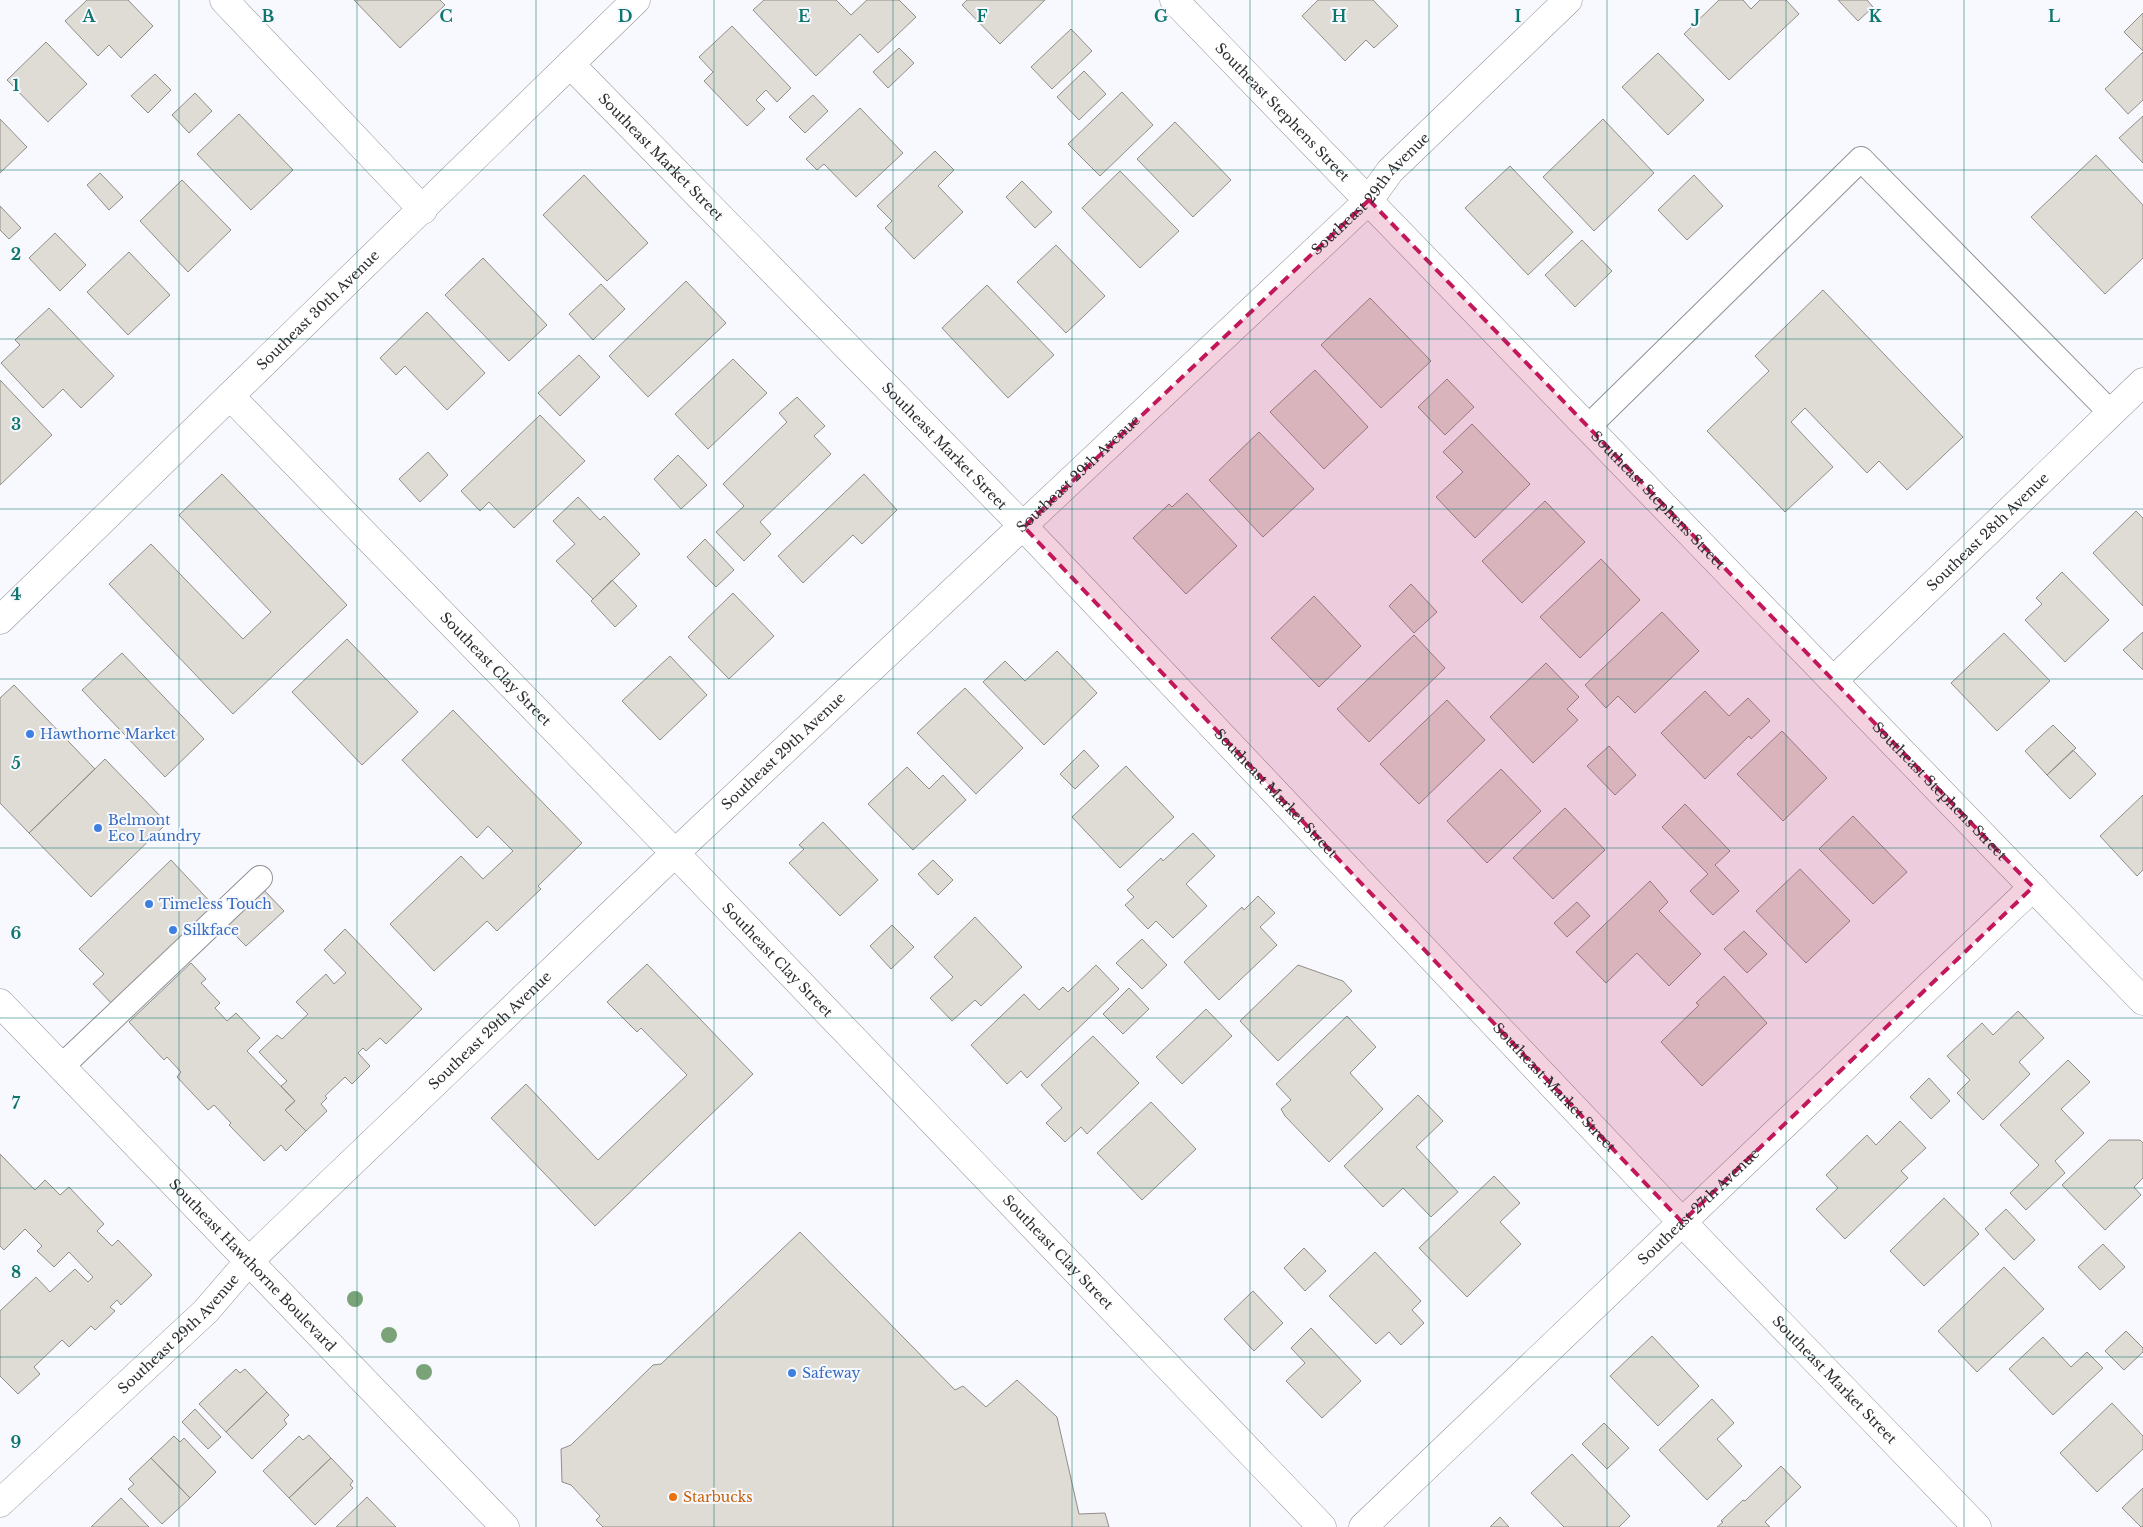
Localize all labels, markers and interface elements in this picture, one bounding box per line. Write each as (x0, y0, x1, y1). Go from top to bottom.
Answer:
text: A (82, 6, 97, 26)
text: B (262, 6, 275, 26)
text: C (439, 6, 453, 26)
text: D (618, 6, 632, 26)
text: E (798, 6, 810, 26)
text: F (976, 6, 988, 26)
text: G (1154, 6, 1168, 26)
text: H (1331, 6, 1347, 26)
text: I (1515, 6, 1522, 26)
text: J (1691, 6, 1700, 26)
text: K (1868, 6, 1882, 26)
text: L (2048, 6, 2060, 26)
street label: Southeast Stephens Street (1211, 39, 1354, 186)
text: 1 (13, 75, 20, 95)
street label: Southeast Market Street (595, 89, 728, 225)
street label: Southeast 29th Avenue (1307, 129, 1433, 259)
text: 2 (11, 244, 21, 264)
street label: Southeast 30th Avenue (253, 246, 383, 374)
street label: Southeast Market Street (878, 379, 1011, 514)
street label: Southeast 29th Avenue (1013, 411, 1144, 536)
text: 3 (11, 414, 21, 434)
street label: Southeast Stephens Street (1587, 427, 1730, 574)
street label: Southeast 28th Avenue (1923, 469, 2053, 595)
text: 4 (11, 584, 21, 604)
street label: Southeast Clay Street (436, 608, 556, 730)
street label: Southeast 29th Avenue (718, 689, 849, 814)
street label: Southeast Stephens Street (1869, 718, 2011, 865)
place label: Hawthorne Market (40, 725, 177, 743)
street label: Southeast Market Street (1211, 725, 1342, 862)
marker: Hawthorne Market (24, 728, 36, 740)
text: 5 (11, 753, 21, 773)
place label: Belmont Eco Laundry (108, 811, 201, 845)
marker: Belmont Eco Laundry (92, 822, 104, 834)
place label: Timeless Touch (159, 895, 272, 913)
marker: Timeless Touch (143, 898, 155, 910)
street label: Southeast Clay Street (718, 899, 837, 1021)
place label: Silkface (183, 921, 239, 939)
text: 6 (11, 923, 22, 943)
marker: Silkface (167, 924, 179, 936)
street label: Southeast 29th Avenue (425, 967, 555, 1093)
street label: Southeast Market Street (1489, 1019, 1620, 1156)
text: 7 (12, 1093, 21, 1113)
street label: Southeast 27th Avenue (1634, 1144, 1763, 1269)
street label: Southeast Hawthorne Boulevard (165, 1175, 340, 1356)
street label: Southeast Clay Street (999, 1191, 1118, 1314)
text: 8 (11, 1262, 21, 1282)
street label: Southeast 29th Avenue (114, 1270, 243, 1398)
street label: Southeast Market Street (1769, 1312, 1901, 1448)
place label: Safeway (802, 1364, 860, 1382)
marker: Safeway (786, 1367, 798, 1379)
text: 9 (11, 1432, 22, 1452)
place label: Starbucks (683, 1488, 753, 1506)
marker: Starbucks (667, 1491, 679, 1503)

